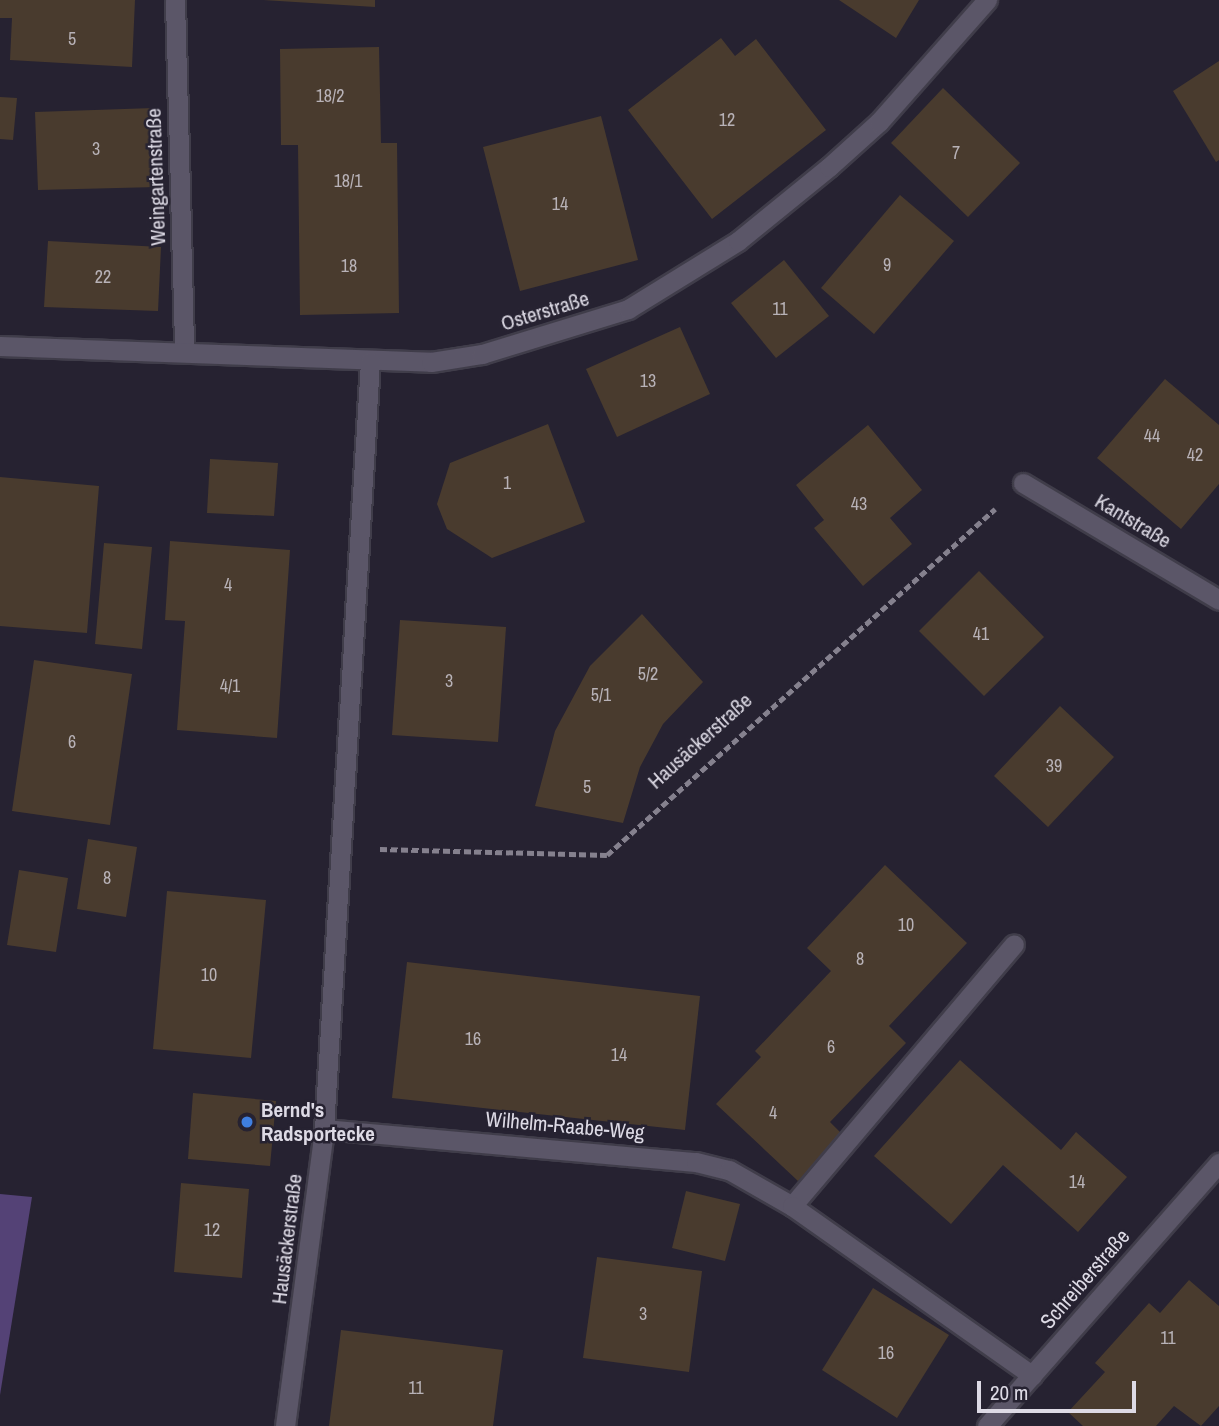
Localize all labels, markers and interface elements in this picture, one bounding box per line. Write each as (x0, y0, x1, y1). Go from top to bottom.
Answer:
house number: 5 (68, 28, 76, 50)
house number: 18/2 (316, 85, 344, 107)
street label: Weingartenstraße (141, 108, 171, 246)
house number: 12 (719, 109, 735, 131)
house number: 3 (92, 138, 100, 160)
house number: 7 (952, 142, 960, 164)
house number: 18/1 (334, 170, 362, 192)
house number: 14 (552, 193, 568, 215)
house number: 9 (883, 254, 891, 276)
house number: 18 (341, 255, 357, 277)
house number: 22 (95, 266, 111, 288)
street label: Osterstraße (498, 286, 592, 336)
house number: 11 (772, 298, 788, 320)
house number: 13 (640, 370, 656, 392)
house number: 44 (1144, 425, 1160, 447)
house number: 42 (1187, 444, 1203, 466)
house number: 1 (503, 472, 511, 494)
street label: Kantstraße (1090, 489, 1176, 553)
house number: 43 (851, 493, 867, 515)
house number: 4 (224, 574, 232, 596)
house number: 41 (973, 623, 989, 645)
house number: 5/2 (638, 663, 658, 685)
house number: 3 (445, 670, 453, 692)
house number: 4/1 (220, 675, 240, 697)
house number: 5/1 (591, 684, 611, 706)
street label: Hausäckerstraße (643, 688, 757, 794)
house number: 6 (68, 731, 76, 753)
house number: 39 (1046, 755, 1062, 777)
house number: 5 (583, 776, 591, 798)
house number: 8 (103, 867, 111, 889)
house number: 10 (898, 914, 914, 936)
house number: 8 (856, 948, 864, 970)
house number: 10 (201, 964, 217, 986)
house number: 16 (465, 1028, 481, 1050)
house number: 6 (827, 1036, 835, 1058)
house number: 14 (611, 1044, 627, 1066)
place label: Bernd's Radsportecke (261, 1097, 375, 1147)
house number: 4 (769, 1102, 777, 1124)
street label: Wilhelm-Raabe-Weg (484, 1106, 646, 1146)
marker: Bernd's Radsportecke (239, 1114, 255, 1130)
house number: 14 (1069, 1171, 1085, 1193)
street label: Hausäckerstraße (267, 1172, 307, 1306)
house number: 12 (204, 1219, 220, 1241)
street label: Schreiberstraße (1035, 1224, 1135, 1334)
house number: 3 (639, 1303, 647, 1325)
house number: 11 (1160, 1327, 1176, 1349)
house number: 16 (878, 1342, 894, 1364)
scale bar (981, 1366, 1140, 1410)
house number: 11 (408, 1377, 424, 1399)
text: 20 m (990, 1378, 1028, 1407)

